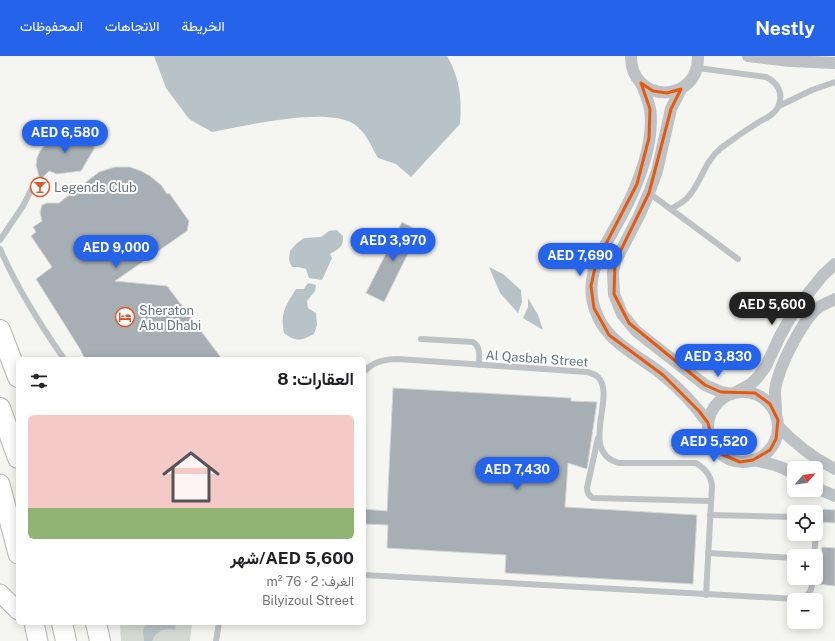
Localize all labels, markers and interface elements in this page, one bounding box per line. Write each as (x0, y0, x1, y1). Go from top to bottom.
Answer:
text: Nestly (755, 17, 815, 39)
text: المحفوظات (20, 18, 83, 34)
text: الاتجاهات (105, 18, 159, 34)
text: الخريطة (181, 18, 225, 34)
pin: AED 6,580 (19, 120, 111, 154)
text: AED 6,580 (31, 125, 99, 140)
bar icon: Legends Club (29, 176, 51, 198)
place label: Legends Club (54, 180, 137, 195)
pin: AED 3,970 (347, 228, 439, 262)
text: AED 3,970 (359, 233, 427, 248)
pin: AED 9,000 (70, 235, 162, 269)
text: AED 9,000 (82, 240, 150, 255)
pin: AED 7,690 (534, 243, 626, 277)
text: AED 7,690 (547, 248, 613, 263)
pin: AED 5,600 (726, 292, 818, 326)
text: AED 5,600 (738, 297, 806, 312)
place label: Sheraton Abu Dhabi (139, 303, 201, 333)
hotel icon: Sheraton Abu Dhabi (114, 306, 136, 328)
pin: AED 3,830 (672, 344, 764, 378)
street label: Al Qasbah Street (485, 347, 589, 370)
text: AED 3,830 (684, 349, 752, 364)
text: العقارات: 8 (277, 369, 354, 389)
icon: filters (28, 370, 50, 392)
pin: AED 5,520 (668, 429, 760, 463)
text: AED 5,520 (680, 434, 748, 449)
icon: home (155, 441, 227, 513)
pin: AED 7,430 (471, 457, 563, 491)
north arrow (787, 461, 823, 497)
map controls (787, 461, 823, 629)
text: AED 7,430 (484, 462, 550, 477)
button: locate (787, 505, 823, 541)
text: AED 5,600/شهر (230, 548, 354, 568)
button: + (787, 549, 823, 585)
text: الغرف: 2 · 76 m² (267, 574, 354, 589)
text: Bilyizoul Street (262, 593, 354, 608)
button: − (787, 593, 823, 629)

